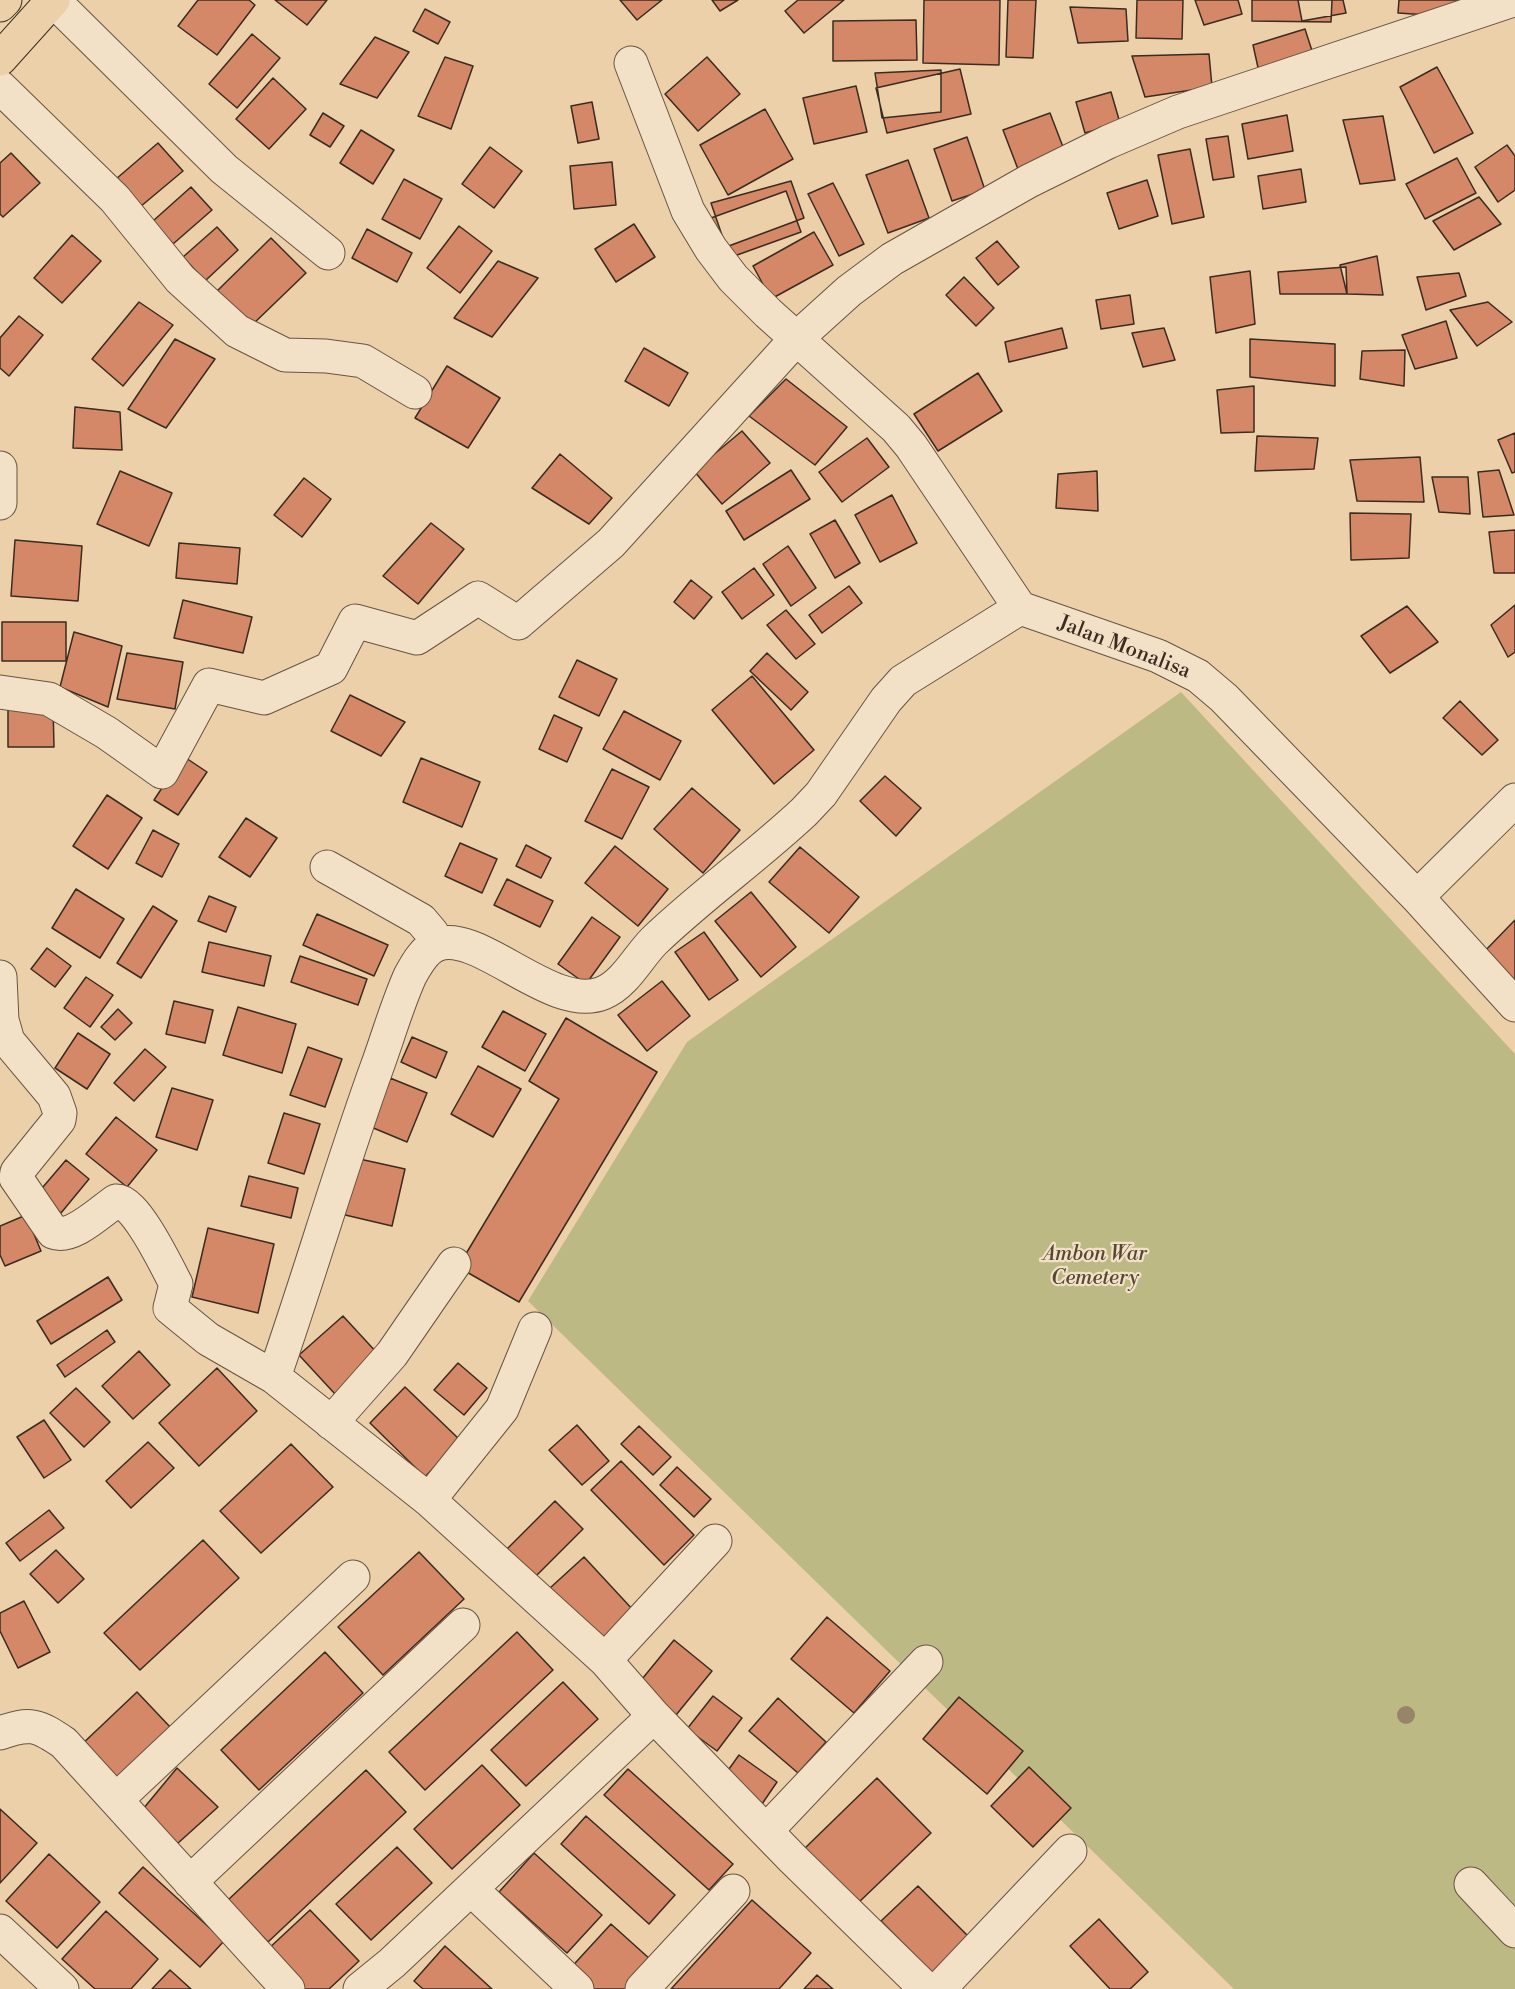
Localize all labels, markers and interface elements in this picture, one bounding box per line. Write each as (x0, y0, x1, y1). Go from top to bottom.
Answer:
street label: Jalan Monalisa (1054, 611, 1194, 685)
park label: Ambon War Cemetery (1043, 1242, 1147, 1292)

